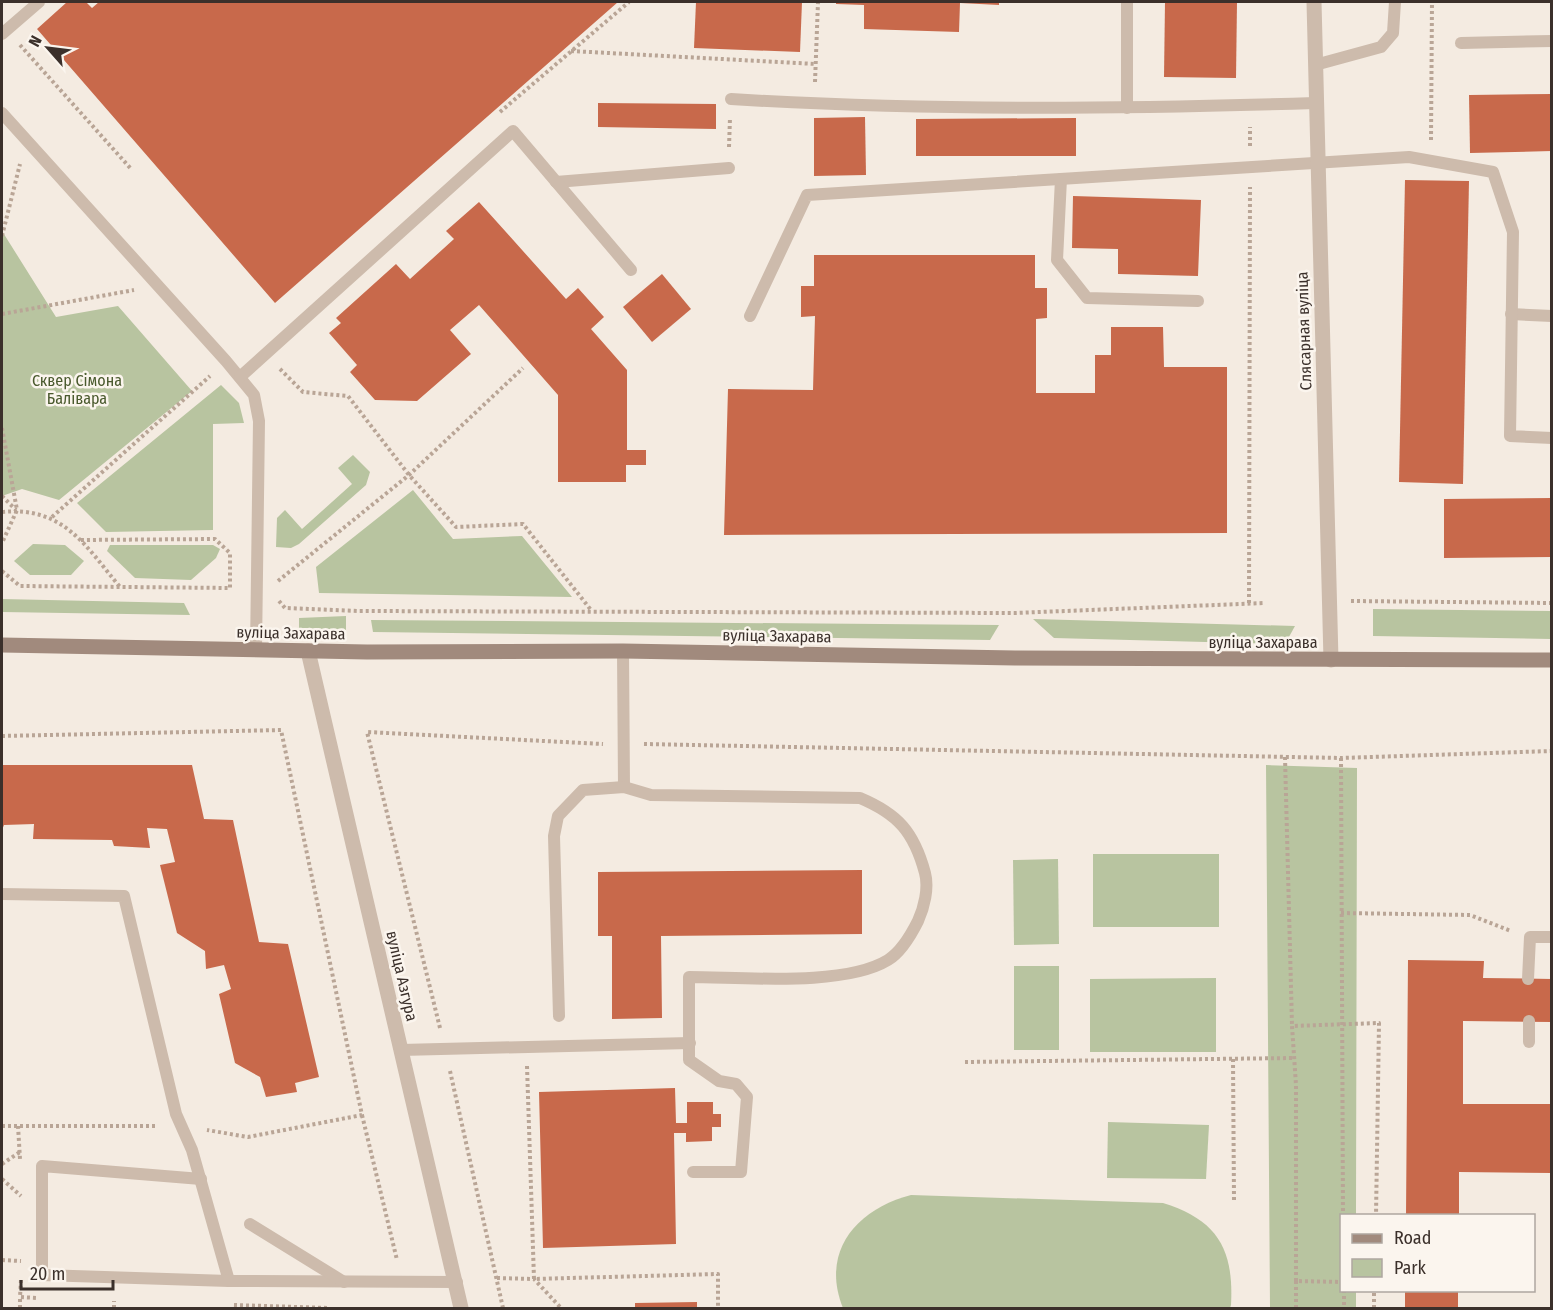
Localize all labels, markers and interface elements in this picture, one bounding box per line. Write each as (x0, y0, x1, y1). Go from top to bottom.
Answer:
north arrow (18, 18, 78, 78)
text: N (25, 32, 46, 50)
street label: Слясарная вуліца (1292, 271, 1316, 391)
park label: Сквер Сімона Балівара (32, 371, 122, 408)
street label: вуліца Захарава (236, 623, 346, 643)
street label: вуліца Захарава (722, 626, 832, 646)
street label: вуліца Захарава (1208, 633, 1318, 652)
street label: вуліца Азгура (382, 929, 422, 1023)
legend (1340, 1214, 1535, 1292)
text: Road (1394, 1227, 1431, 1249)
scale bar (21, 1253, 112, 1291)
text: Park (1394, 1257, 1427, 1279)
text: 20 m (30, 1263, 65, 1285)

